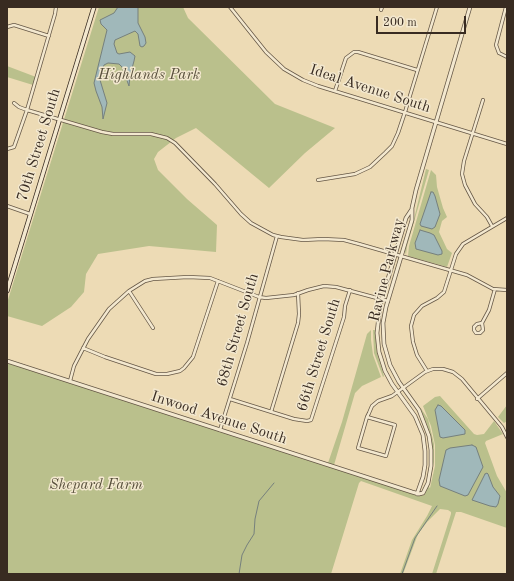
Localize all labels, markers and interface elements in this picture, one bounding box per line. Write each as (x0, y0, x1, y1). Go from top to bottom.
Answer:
scale bar (378, 8, 468, 34)
text: 200 m (383, 17, 417, 29)
street label: Ideal Avenue South (307, 61, 433, 117)
park label: Highlands Park (98, 66, 200, 84)
street label: 70th Street South (13, 86, 65, 204)
street label: Ravine Parkway (365, 216, 409, 324)
street label: 68th Street South (213, 271, 263, 389)
street label: 66th Street South (293, 296, 345, 414)
street label: Inwood Avenue South (149, 388, 289, 448)
park label: Shepard Farm (49, 476, 143, 494)

